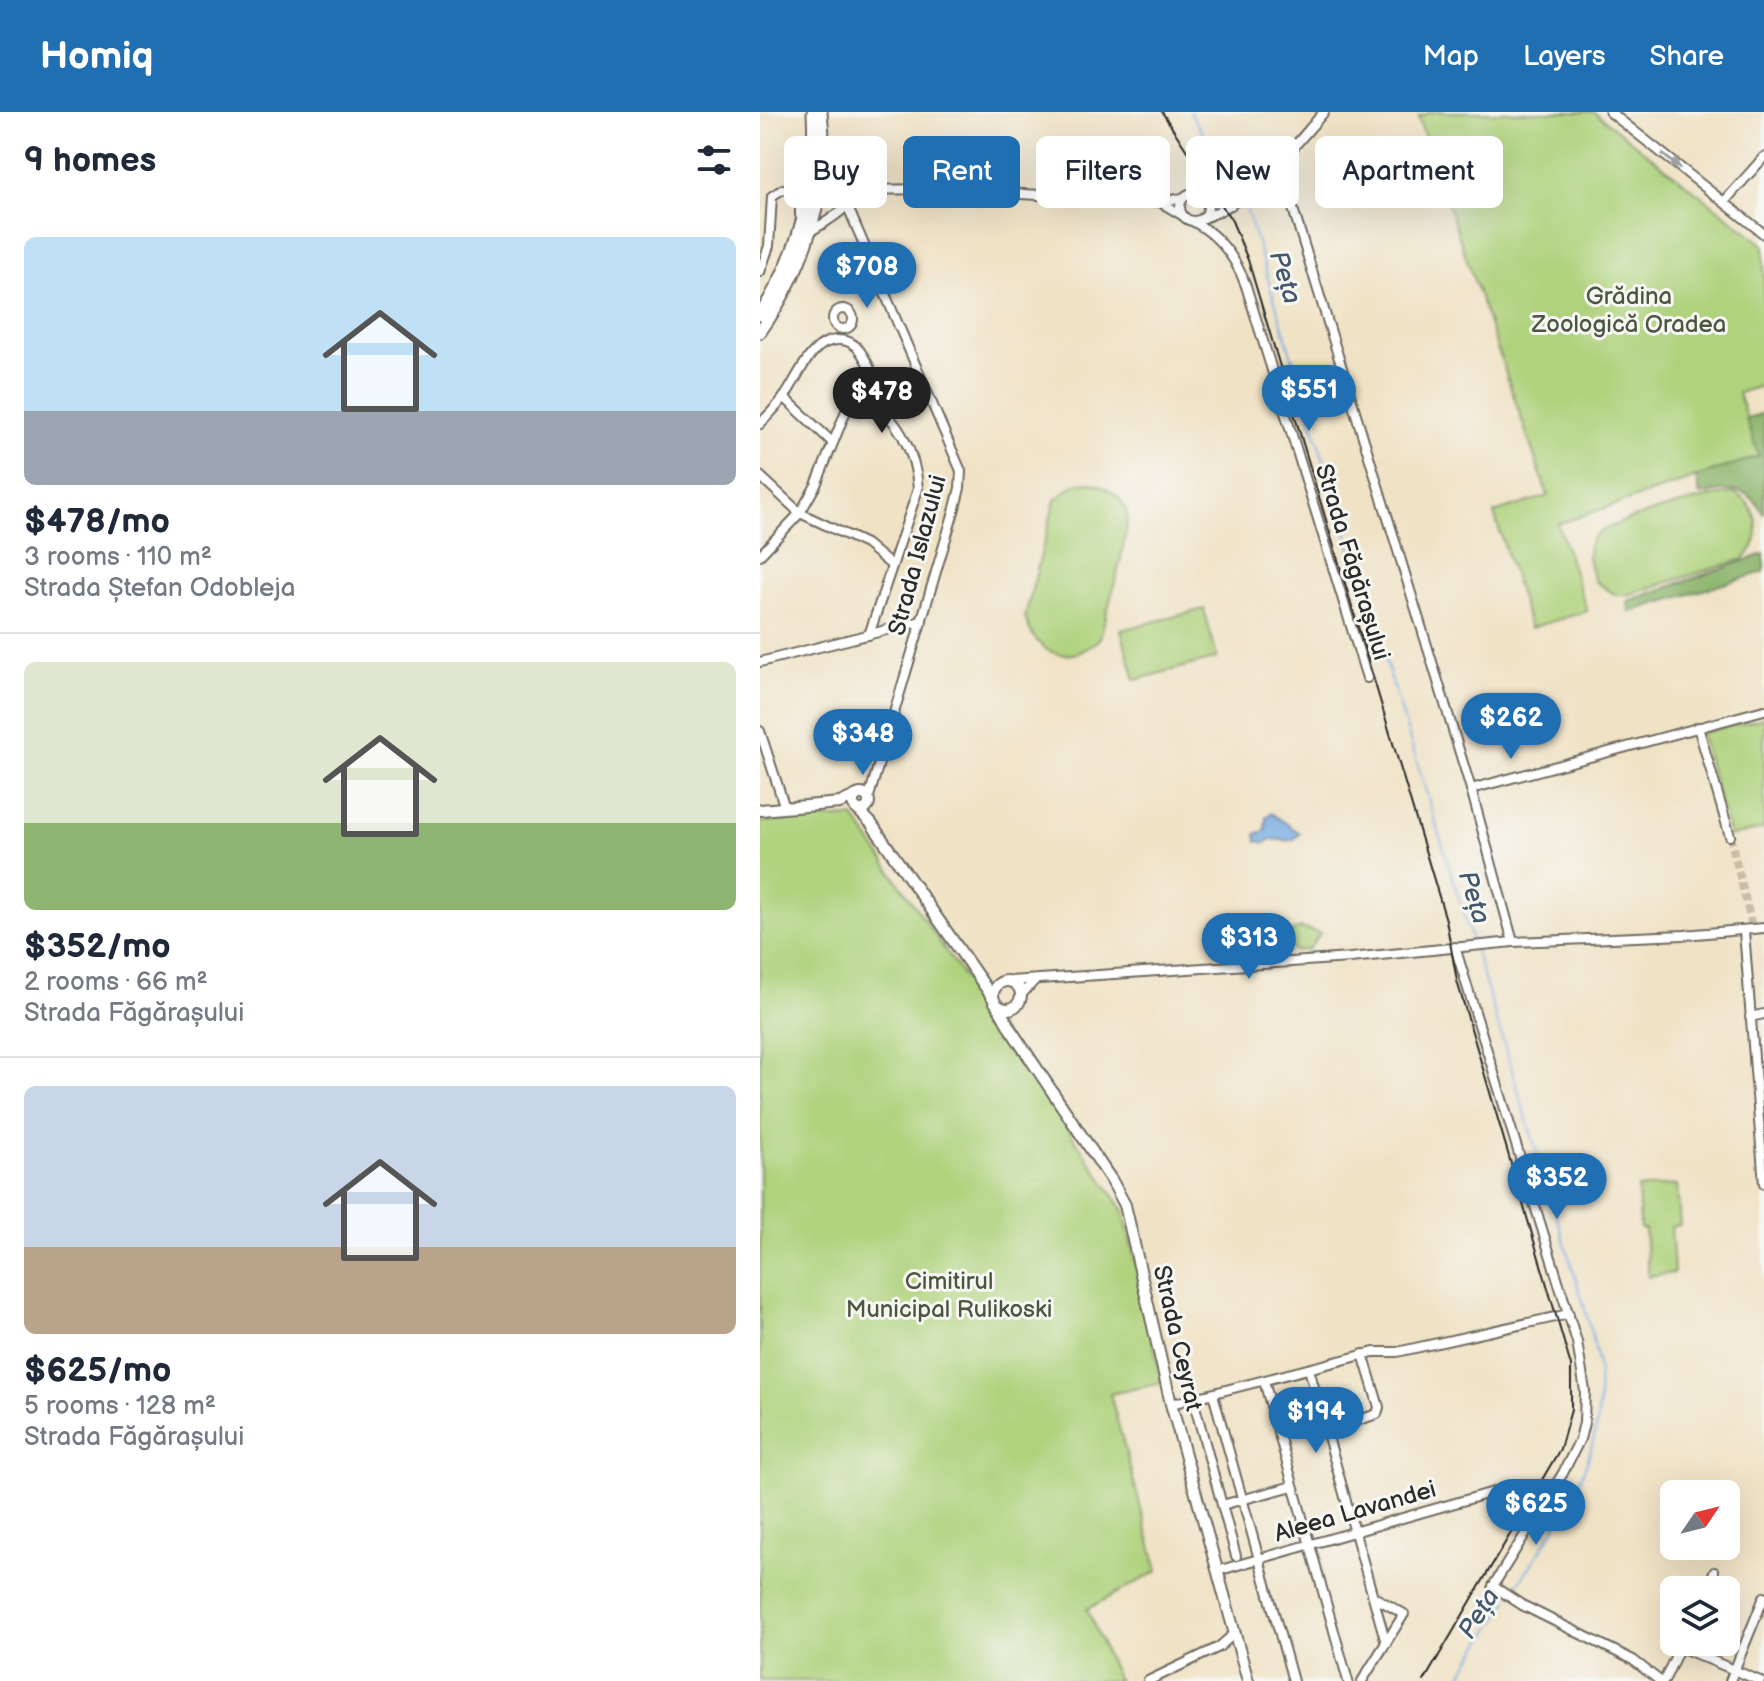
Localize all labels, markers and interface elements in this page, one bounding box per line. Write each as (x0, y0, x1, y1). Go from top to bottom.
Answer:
text: Homiq (40, 34, 153, 79)
text: Map (1423, 40, 1479, 73)
text: Layers (1523, 40, 1606, 73)
text: Share (1650, 40, 1724, 73)
chip: Buy (784, 136, 887, 208)
chip: Rent (903, 136, 1020, 208)
chip: Filters (1036, 136, 1170, 208)
chip: New (1186, 136, 1299, 208)
chip: Apartment (1315, 136, 1503, 208)
icon: filters (692, 138, 736, 182)
text: 9 homes (24, 140, 156, 181)
one-way arrow (1661, 152, 1681, 168)
pin: $708 (820, 242, 914, 310)
water label: Peța (1262, 247, 1307, 308)
text: $708 (835, 252, 899, 283)
park label: Grădina Zoologică Oradea (1531, 282, 1726, 339)
icon: home (308, 289, 452, 433)
pin: $551 (1262, 365, 1356, 433)
pin: $478 (835, 367, 929, 435)
text: $551 (1280, 375, 1338, 406)
text: $478 (851, 377, 913, 408)
street label: Strada Făgărașului (1309, 461, 1396, 664)
street label: Strada Islazului (882, 472, 953, 638)
text: $478/mo (24, 501, 170, 542)
text: 3 rooms · 110 m² (24, 542, 212, 573)
text: Strada Ștefan Odobleja (24, 573, 295, 604)
pin: $262 (1464, 693, 1558, 761)
text: $262 (1479, 703, 1543, 734)
pin: $348 (816, 709, 910, 777)
icon: home (308, 714, 452, 858)
text: $348 (831, 719, 895, 750)
water label: Peța (1451, 867, 1496, 928)
pin: $313 (1202, 913, 1296, 981)
text: $313 (1220, 923, 1278, 954)
text: $352/mo (24, 926, 171, 967)
text: 2 rooms · 66 m² (24, 967, 208, 998)
text: Strada Făgărașului (24, 998, 244, 1029)
icon: home (308, 1138, 452, 1282)
pin: $352 (1510, 1153, 1604, 1221)
text: $352 (1526, 1163, 1588, 1194)
street label: Strada Ceyrat (1147, 1262, 1208, 1414)
park label: Cimitirul Municipal Rulikoski (846, 1267, 1052, 1324)
text: $625/mo (24, 1350, 171, 1391)
pin: $194 (1269, 1387, 1363, 1455)
text: 5 rooms · 128 m² (24, 1391, 216, 1422)
text: $194 (1287, 1397, 1345, 1428)
text: Strada Făgărașului (24, 1422, 244, 1453)
street label: Aleea Lavandei (1271, 1475, 1439, 1548)
pin: $625 (1489, 1479, 1583, 1547)
north arrow (1660, 1480, 1740, 1560)
map controls (1660, 1480, 1740, 1656)
text: $625 (1504, 1489, 1568, 1520)
button: layers (1660, 1576, 1740, 1656)
water label: Peța (1452, 1583, 1507, 1645)

